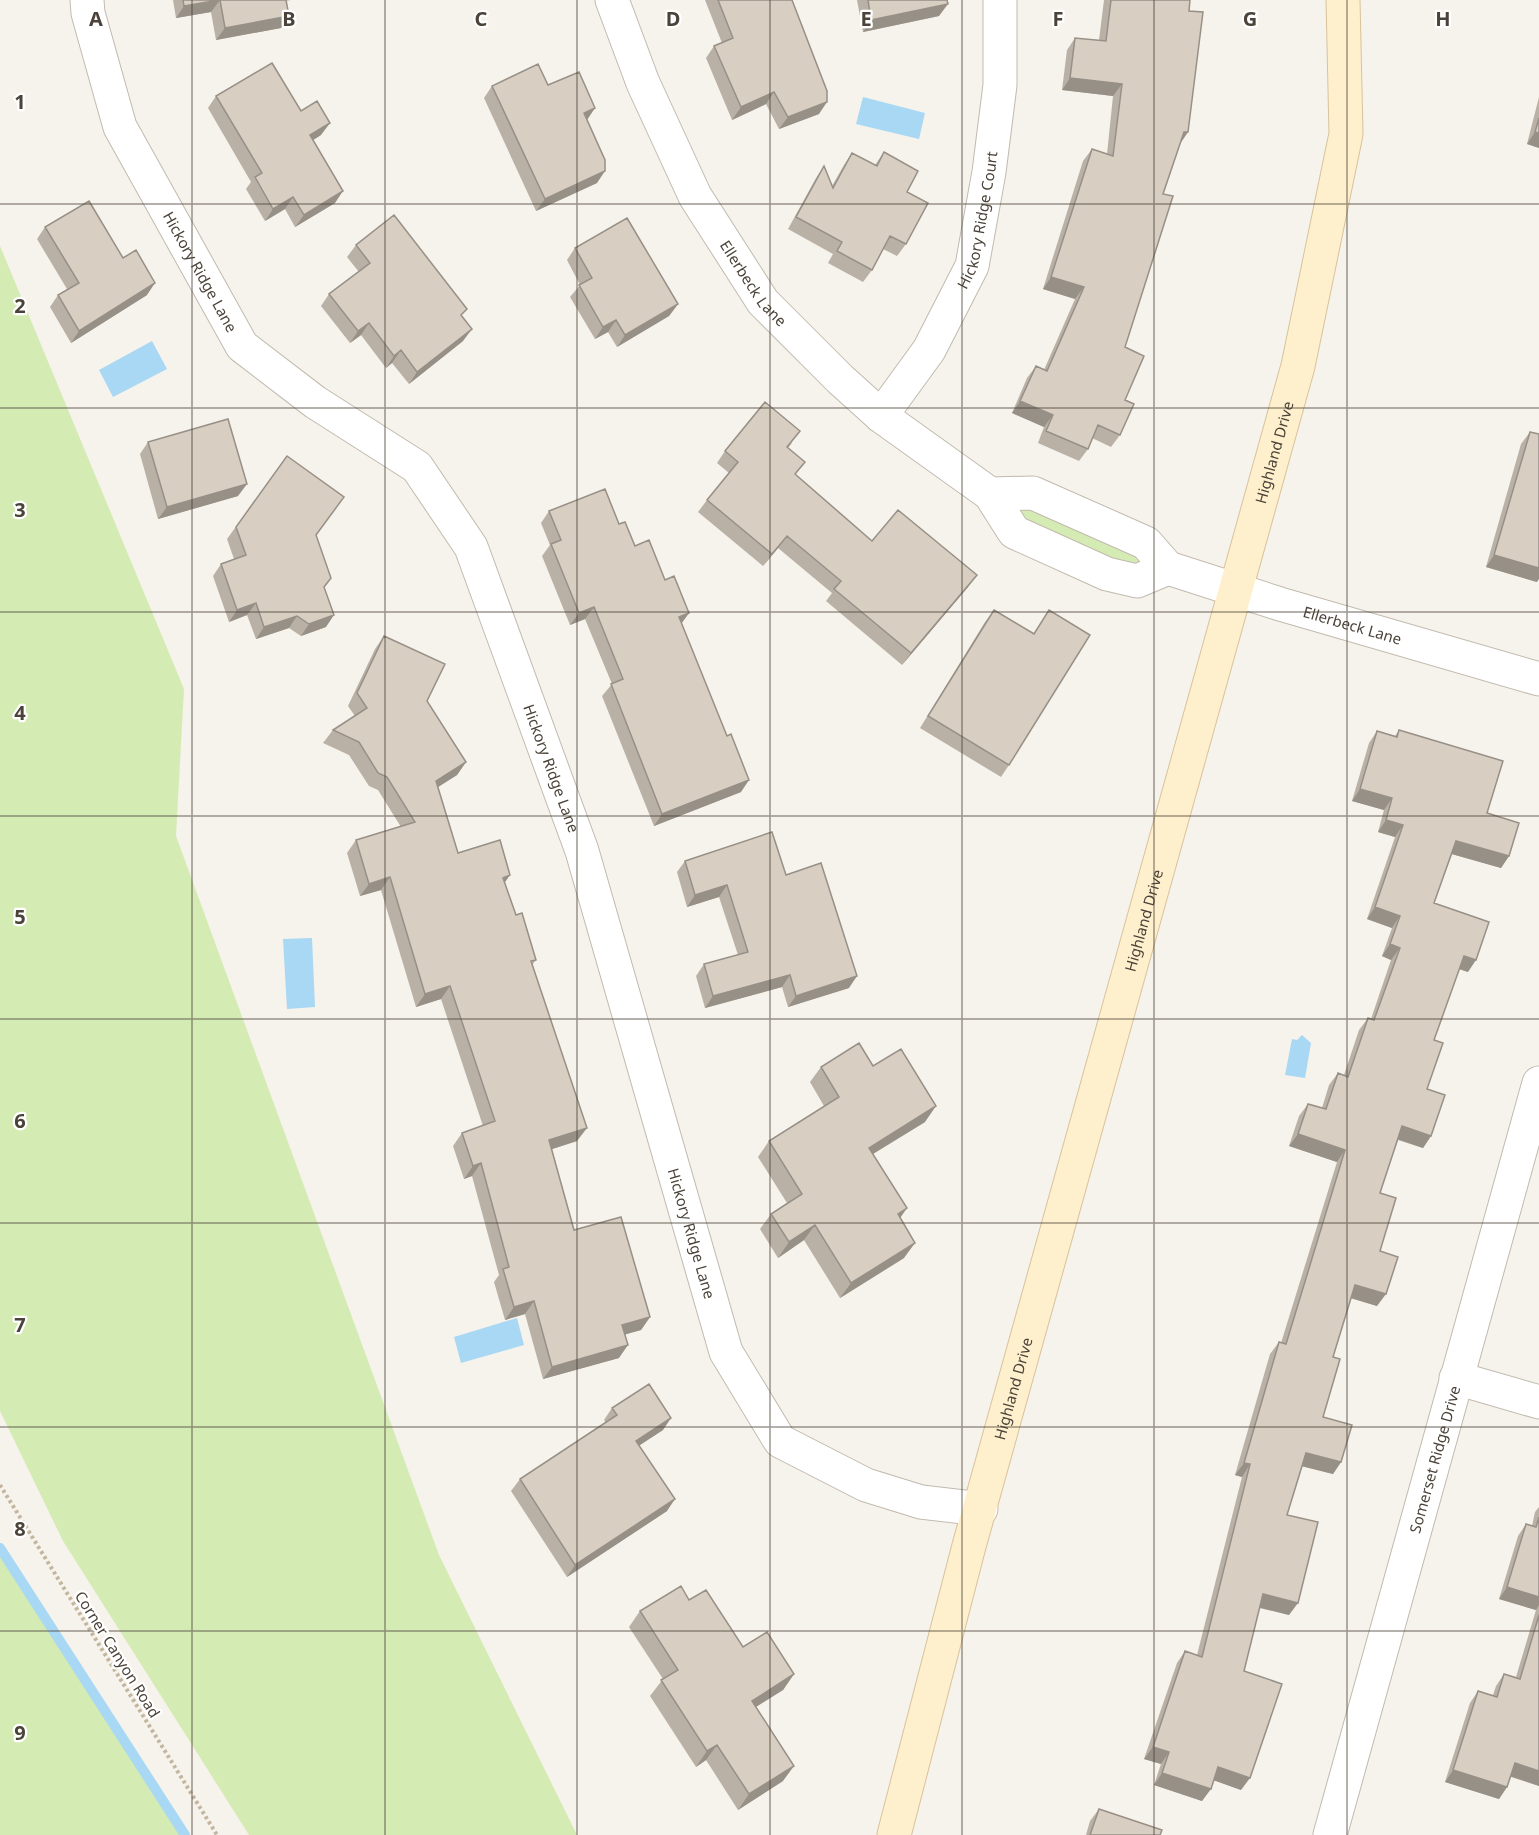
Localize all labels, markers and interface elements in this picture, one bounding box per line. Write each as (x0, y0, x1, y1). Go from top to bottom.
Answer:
text: A (89, 5, 103, 32)
text: B (282, 5, 296, 32)
text: C (475, 5, 488, 32)
text: D (666, 5, 680, 32)
text: E (860, 5, 872, 32)
text: F (1053, 5, 1063, 32)
text: G (1243, 5, 1257, 32)
text: H (1435, 5, 1451, 32)
text: 1 (14, 88, 26, 115)
street label: Hickory Ridge Court (952, 150, 1002, 292)
street label: Hickory Ridge Lane (159, 208, 242, 336)
street label: Ellerbeck Lane (716, 236, 791, 330)
text: 2 (14, 292, 26, 319)
street label: Highland Drive (1250, 399, 1298, 506)
text: 3 (14, 496, 26, 523)
street label: Ellerbeck Lane (1301, 601, 1404, 649)
text: 4 (14, 699, 26, 726)
street label: Hickory Ridge Lane (519, 701, 584, 835)
street label: Highland Drive (1120, 867, 1167, 974)
text: 5 (14, 903, 26, 930)
text: 6 (14, 1107, 26, 1134)
street label: Hickory Ridge Lane (664, 1166, 720, 1301)
text: 7 (14, 1311, 26, 1338)
street label: Highland Drive (989, 1335, 1037, 1442)
street label: Somerset Ridge Drive (1404, 1383, 1464, 1535)
text: 8 (14, 1515, 26, 1542)
street label: Corner Canyon Road (71, 1587, 165, 1721)
text: 9 (14, 1719, 26, 1746)

